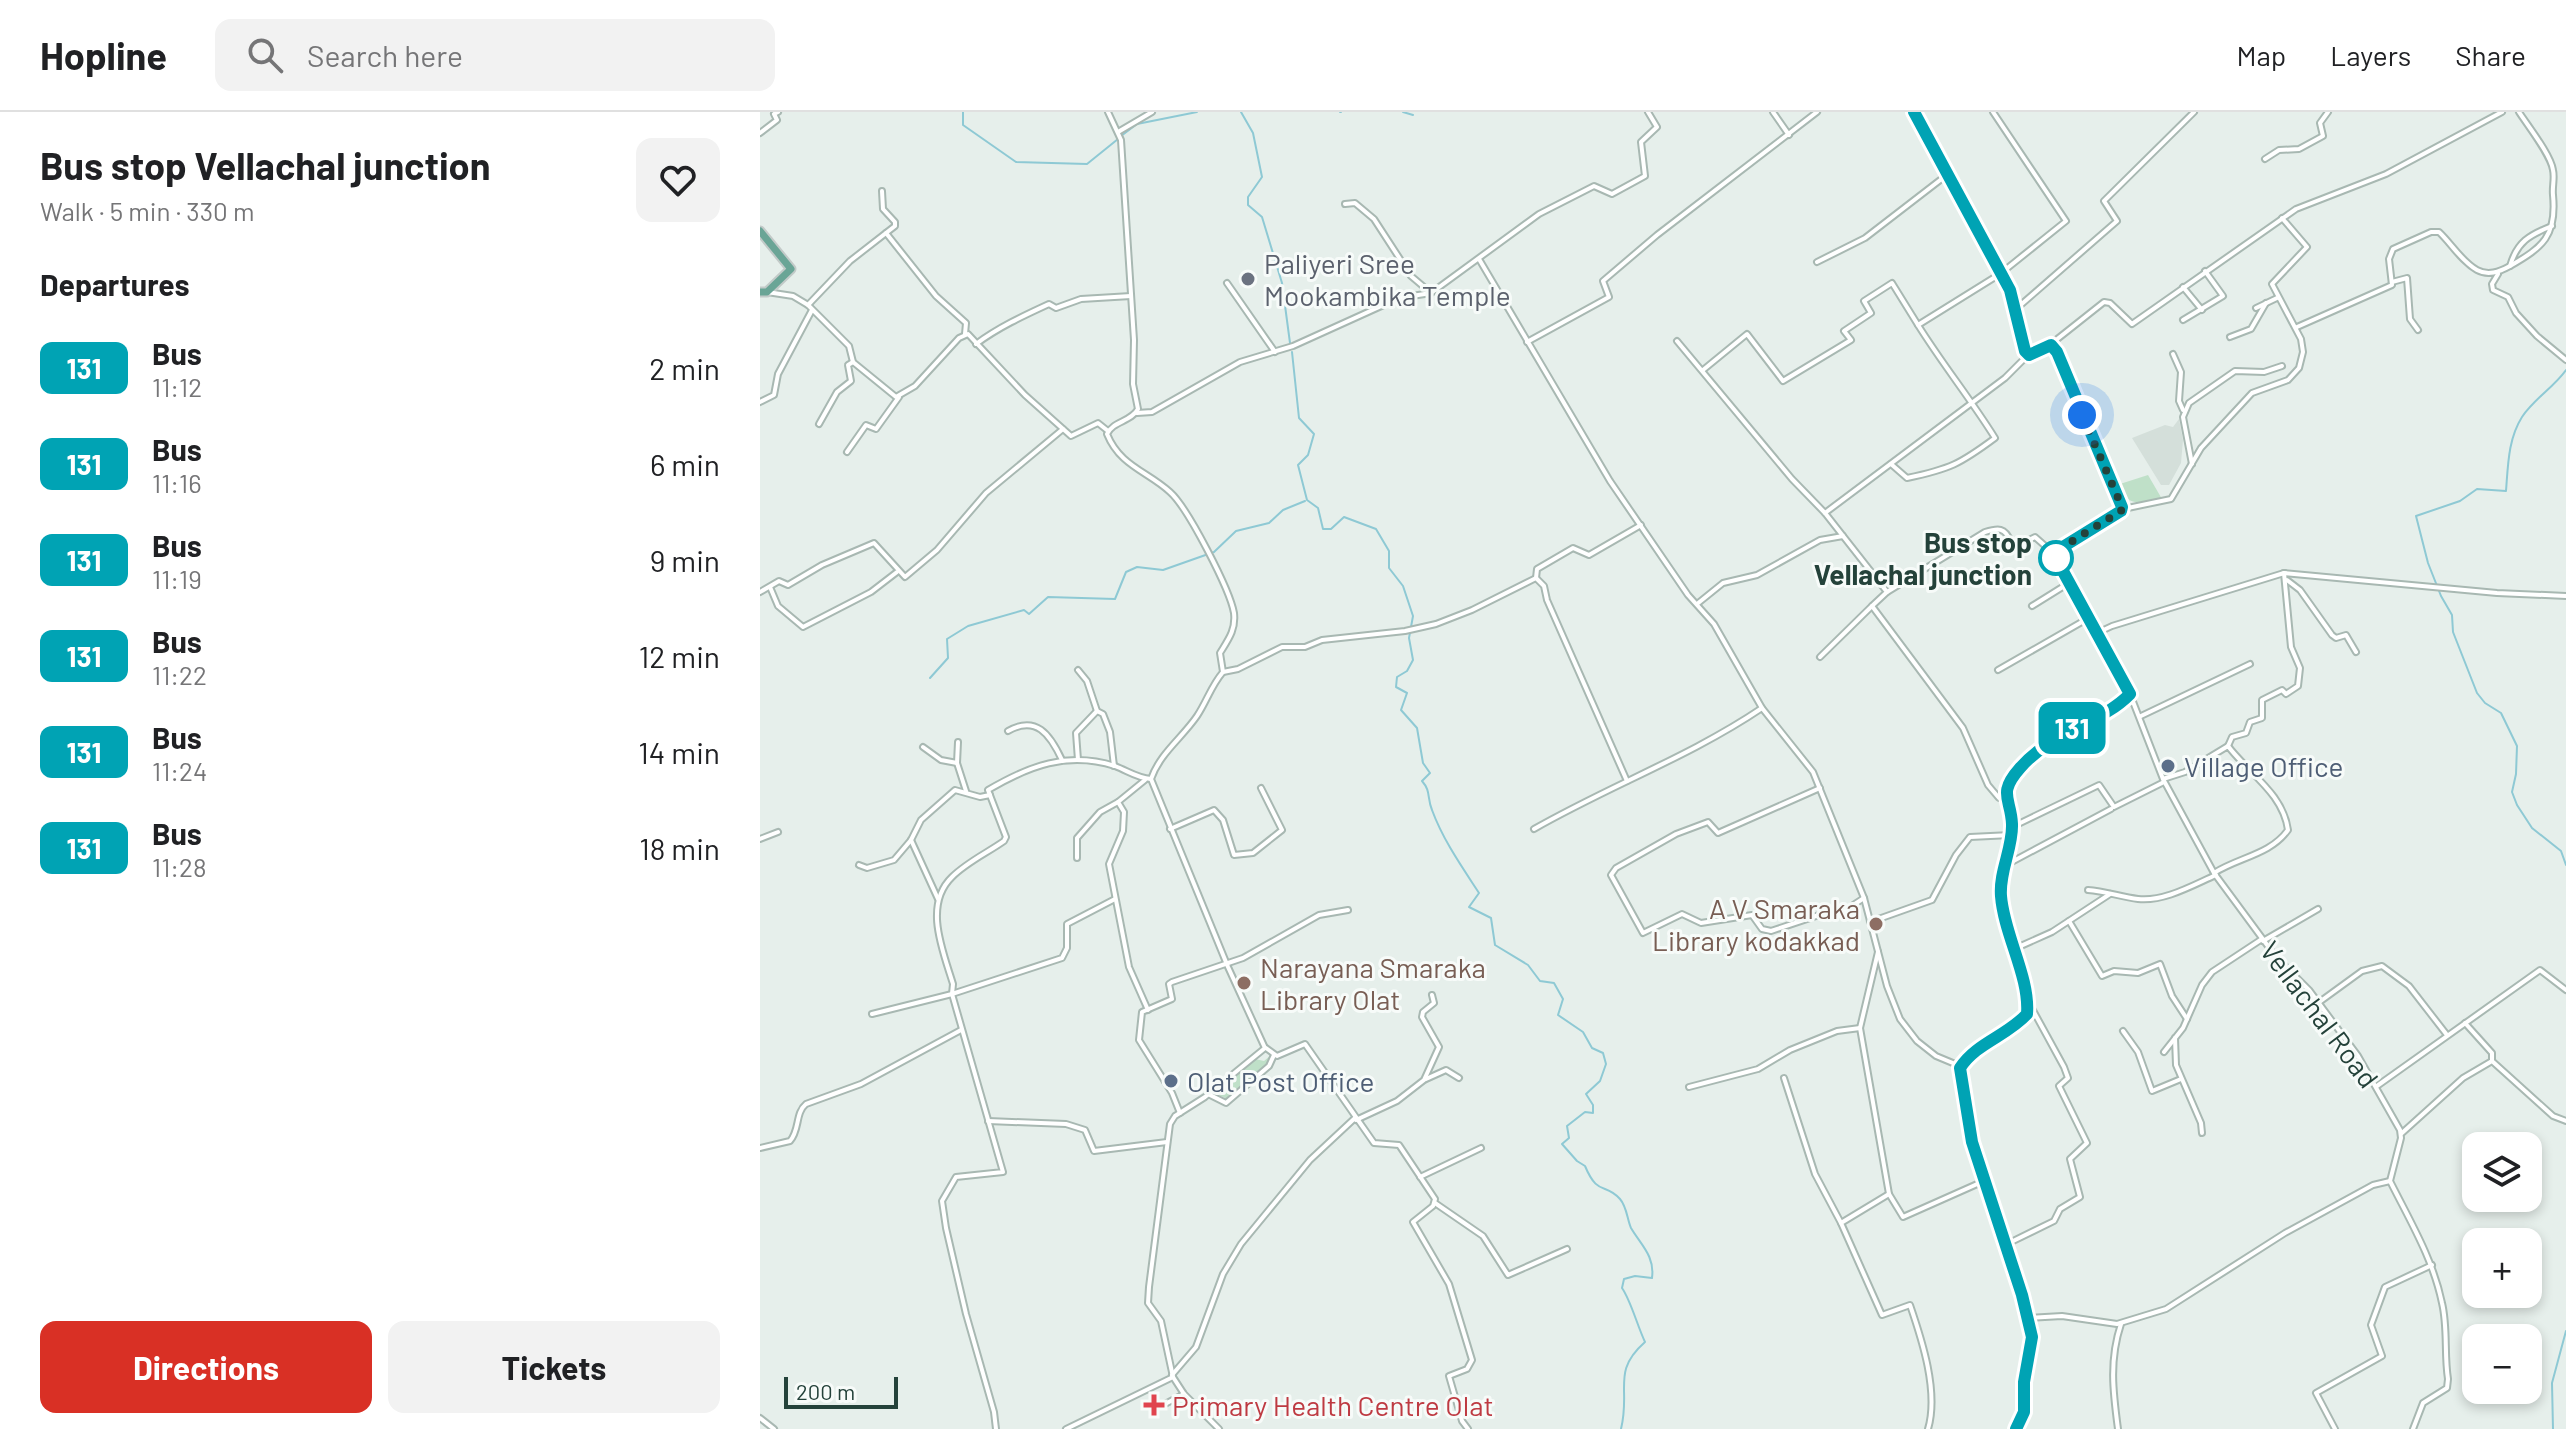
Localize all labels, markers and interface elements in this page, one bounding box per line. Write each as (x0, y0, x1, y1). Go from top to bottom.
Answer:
search box (215, 19, 775, 91)
text: Hopline (40, 32, 167, 78)
icon: search (243, 33, 287, 77)
text: Search here (307, 37, 463, 73)
text: Map (2236, 38, 2286, 72)
text: Layers (2330, 38, 2411, 72)
text: Share (2455, 38, 2526, 72)
button: heart (636, 138, 720, 222)
text: Bus stop Vellachal junction (40, 142, 491, 188)
text: Walk · 5 min · 330 m (40, 195, 255, 226)
place label: Paliyeri Sree Mookambika Temple (1264, 246, 1511, 312)
text: Departures (40, 266, 190, 302)
marker: Paliyeri Sree Mookambika Temple (1239, 270, 1257, 288)
text: Bus (152, 335, 202, 371)
text: 2 min (649, 350, 720, 386)
text: 131 (67, 351, 101, 385)
text: 11:12 (152, 371, 202, 402)
your location (2062, 395, 2102, 435)
text: Bus (152, 431, 202, 467)
text: 6 min (650, 446, 720, 482)
text: 131 (67, 447, 101, 481)
text: 11:16 (152, 467, 202, 498)
place label: Bus stop Vellachal junction (1814, 525, 2032, 591)
text: Bus (152, 527, 202, 563)
marker: Bus stop Vellachal junction (2039, 541, 2073, 575)
text: 9 min (650, 542, 720, 578)
text: 131 (67, 543, 101, 577)
text: 11:19 (152, 563, 202, 594)
text: Bus (152, 623, 202, 659)
text: 12 min (639, 638, 720, 674)
text: 131 (67, 639, 101, 673)
text: 11:22 (152, 659, 207, 690)
line badge: 131 (2026, 702, 2118, 754)
text: 131 (2055, 711, 2089, 745)
text: Bus (152, 719, 202, 755)
text: 14 min (638, 734, 720, 770)
text: 131 (67, 735, 101, 769)
place label: Village Office (2184, 749, 2343, 783)
text: 11:24 (152, 755, 207, 786)
marker: Village Office (2159, 757, 2177, 775)
text: Bus (152, 815, 202, 851)
text: 18 min (639, 830, 720, 866)
text: 131 (67, 831, 101, 865)
text: 11:28 (152, 851, 207, 882)
place label: A V Smaraka Library kodakkad (1652, 891, 1860, 957)
marker: A V Smaraka Library kodakkad (1867, 915, 1885, 933)
street label: Vellachal Road (2254, 934, 2386, 1094)
place label: Narayana Smaraka Library Olat (1260, 950, 1486, 1016)
marker: Narayana Smaraka Library Olat (1235, 974, 1253, 992)
place label: Olat Post Office (1187, 1064, 1375, 1098)
marker: Olat Post Office (1162, 1072, 1180, 1090)
map controls (2462, 1132, 2542, 1404)
button: layers (2462, 1132, 2542, 1212)
button: + (2462, 1228, 2542, 1308)
button: Directions (40, 1321, 372, 1413)
button: Tickets (388, 1321, 720, 1413)
button: − (2462, 1324, 2542, 1404)
scale bar (784, 1373, 898, 1409)
text: 200 m (796, 1378, 855, 1404)
place label: Primary Health Centre Olat (1172, 1388, 1494, 1422)
marker: Primary Health Centre Olat (1143, 1394, 1165, 1416)

